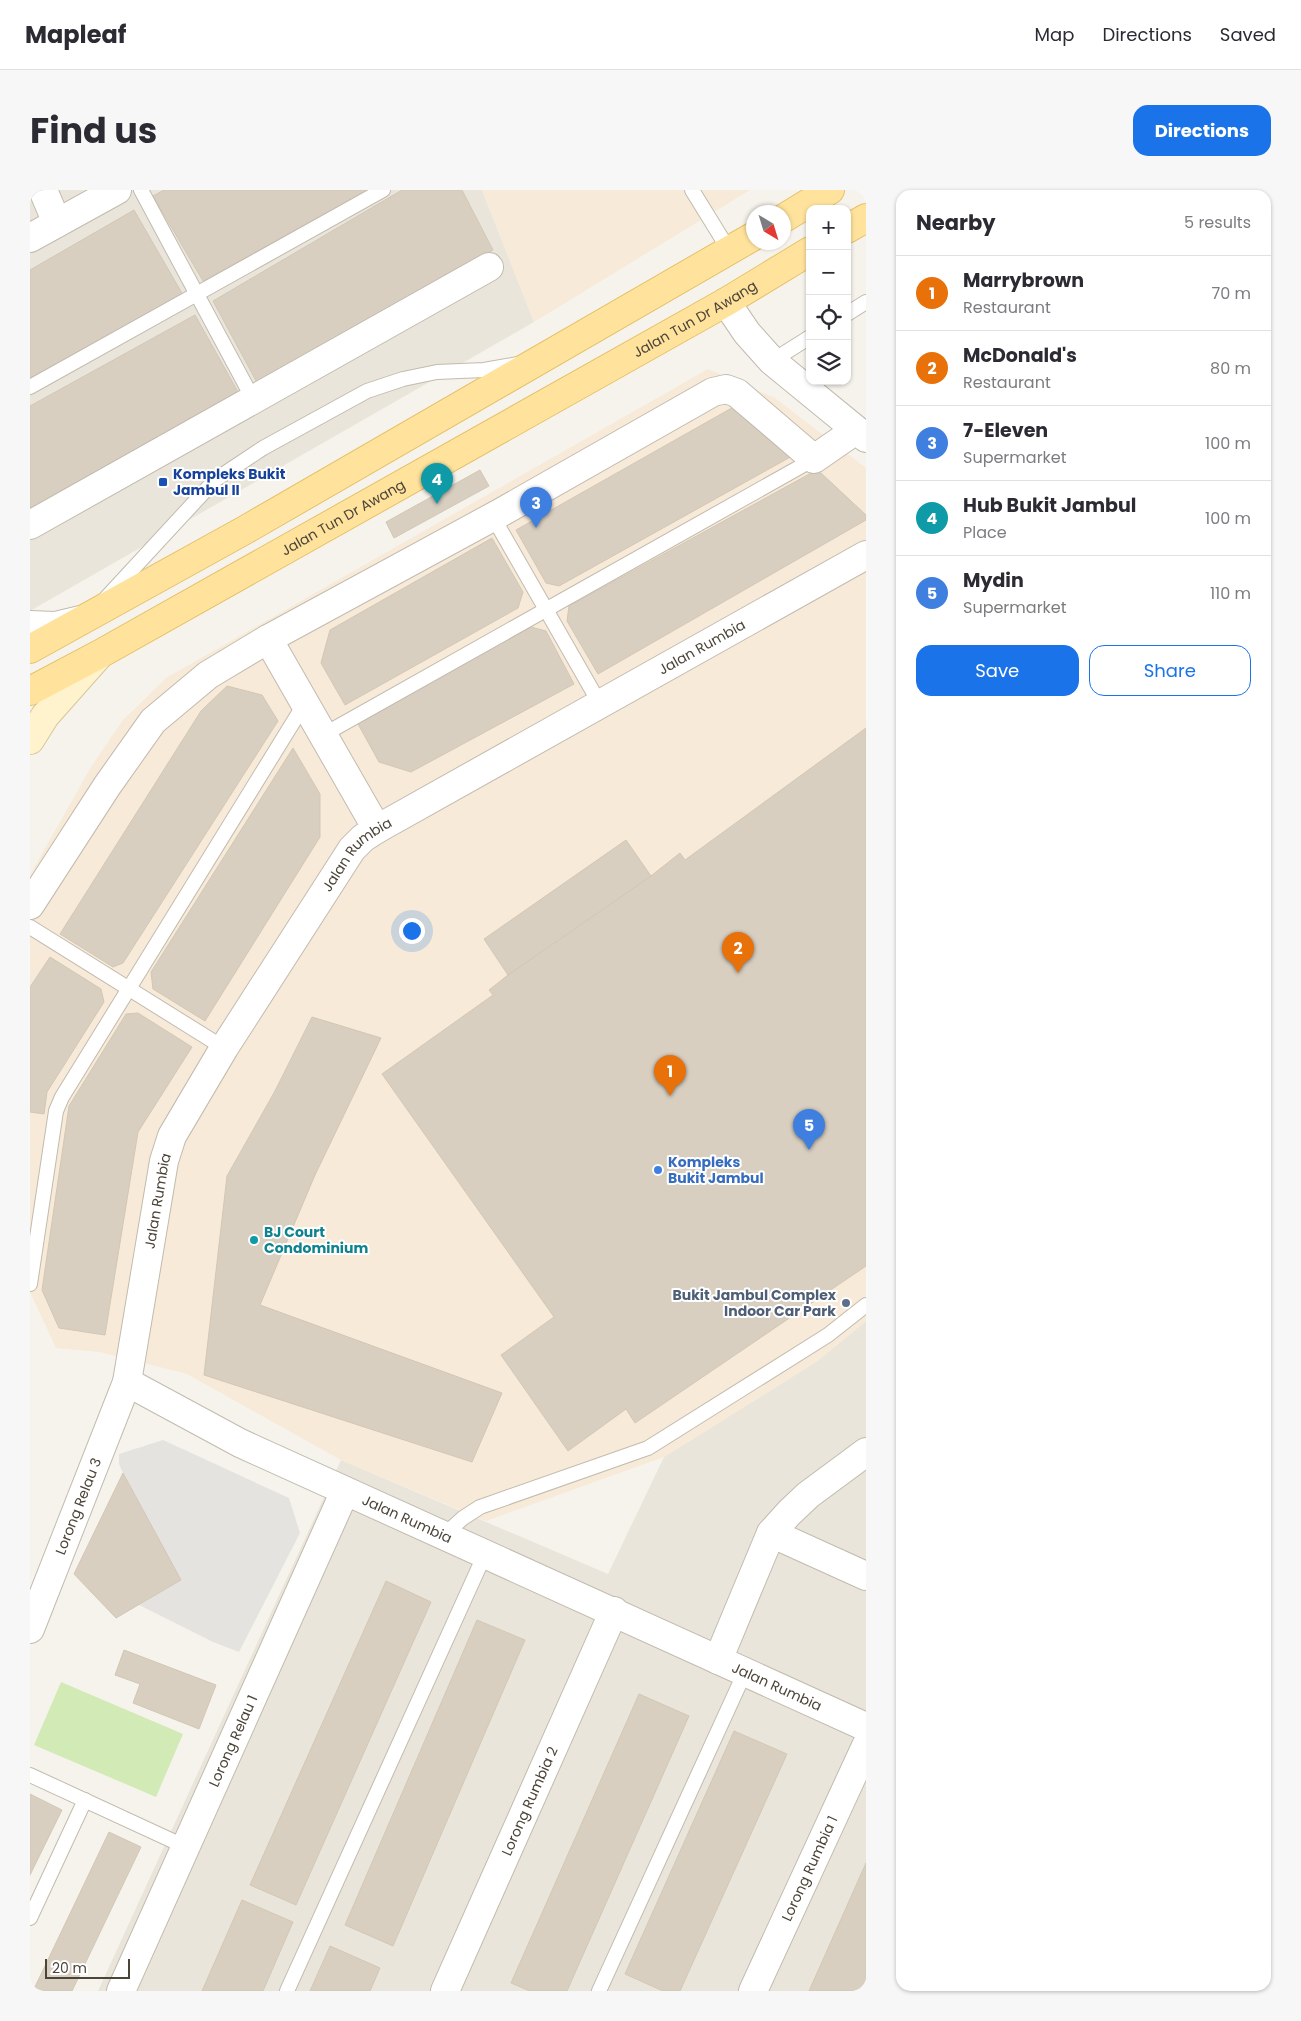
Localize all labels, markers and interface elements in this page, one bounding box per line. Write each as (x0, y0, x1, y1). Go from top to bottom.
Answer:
text: Mapleaf (25, 18, 126, 51)
text: Map (1035, 22, 1074, 47)
text: Directions (1102, 22, 1192, 47)
text: Saved (1220, 22, 1276, 47)
button: Directions (1133, 105, 1271, 156)
text: Find us (30, 106, 157, 155)
north arrow (746, 205, 791, 250)
map controls (806, 205, 851, 385)
button: + (806, 205, 851, 250)
text: Nearby (916, 208, 996, 237)
text: 5 results (1184, 211, 1251, 234)
button: − (806, 250, 851, 295)
text: Marrybrown (963, 267, 1084, 294)
street label: Jalan Tun Dr Awang (629, 276, 761, 362)
text: 1 (929, 282, 935, 305)
text: 70 m (1211, 282, 1251, 305)
button: locate (806, 295, 851, 340)
text: Restaurant (963, 296, 1051, 319)
button: layers (806, 340, 851, 385)
text: McDonald's (963, 342, 1077, 369)
text: 2 (927, 357, 937, 380)
text: 80 m (1210, 357, 1251, 380)
text: Restaurant (963, 371, 1051, 394)
text: 7-Eleven (963, 417, 1048, 444)
text: 3 (927, 432, 937, 455)
text: 100 m (1205, 432, 1251, 455)
text: Supermarket (963, 446, 1067, 469)
pin: 4 (421, 463, 453, 504)
place label: Kompleks Bukit Jambul II (173, 464, 286, 500)
street label: Jalan Tun Dr Awang (277, 474, 409, 560)
marker: Kompleks Bukit Jambul II (157, 476, 169, 488)
pin: 3 (520, 487, 552, 528)
text: Hub Bukit Jambul (963, 492, 1136, 519)
text: 4 (927, 507, 937, 530)
text: 100 m (1205, 507, 1251, 530)
text: Place (963, 521, 1007, 544)
text: Mydin (963, 567, 1024, 594)
text: 5 (927, 582, 937, 605)
text: 110 m (1210, 582, 1251, 605)
text: Supermarket (963, 596, 1067, 619)
street label: Jalan Rumbia (655, 615, 749, 679)
button: Save (916, 645, 1079, 696)
button: Share (1089, 645, 1251, 696)
street label: Jalan Rumbia (317, 813, 396, 896)
your location (399, 918, 425, 944)
pin: 2 (722, 932, 754, 973)
pin: 1 (654, 1055, 686, 1096)
pin: 5 (793, 1109, 825, 1150)
street label: Jalan Rumbia (139, 1150, 176, 1250)
place label: Kompleks Bukit Jambul (668, 1152, 764, 1188)
marker: Kompleks Bukit Jambul (652, 1164, 664, 1176)
place label: BJ Court Condominium (264, 1222, 368, 1258)
marker: BJ Court Condominium (248, 1234, 260, 1246)
place label: Bukit Jambul Complex Indoor Car Park (673, 1285, 837, 1321)
marker: Bukit Jambul Complex Indoor Car Park (840, 1297, 852, 1309)
street label: Lorong Relau 3 (50, 1455, 106, 1558)
street label: Jalan Rumbia (359, 1490, 455, 1548)
street label: Jalan Rumbia (729, 1657, 825, 1716)
street label: Lorong Relau 1 (204, 1692, 262, 1790)
street label: Lorong Rumbia 2 (497, 1743, 563, 1859)
street label: Lorong Rumbia 1 (777, 1812, 842, 1924)
scale bar (45, 1956, 130, 1979)
text: 20 m (52, 1958, 87, 1978)

